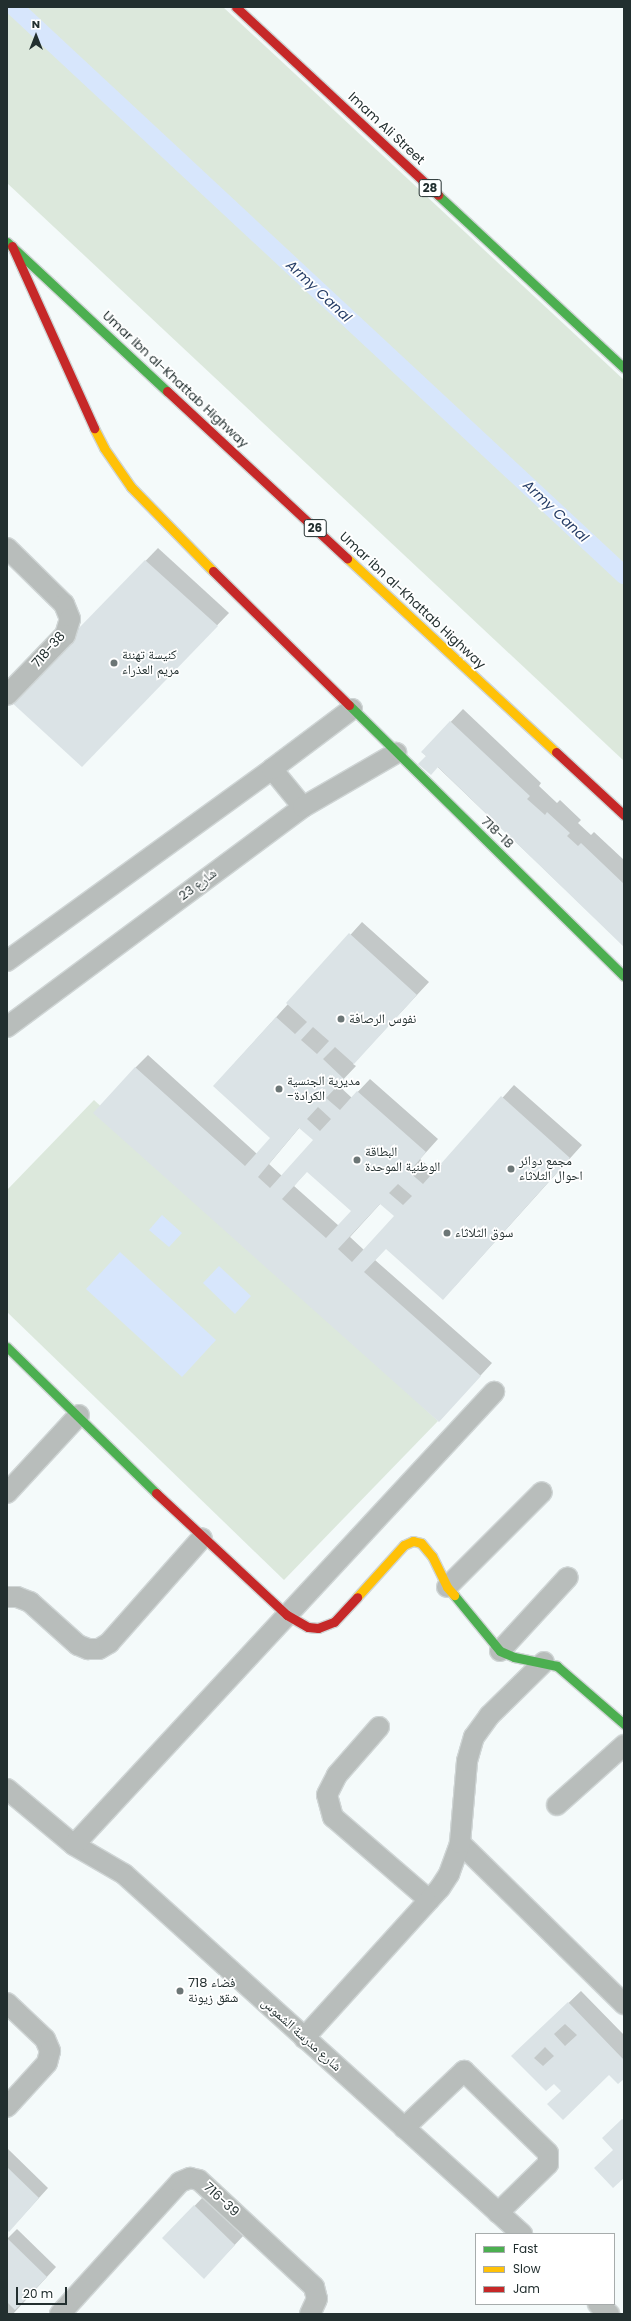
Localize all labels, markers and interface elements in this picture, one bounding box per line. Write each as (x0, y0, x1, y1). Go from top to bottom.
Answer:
north arrow (16, 16, 56, 56)
text: N (32, 16, 40, 32)
street label: Imam Ali Street (345, 90, 427, 168)
road number: 28 (418, 178, 442, 198)
water label: Army Canal (283, 256, 355, 326)
street label: Umar ibn al-Khattab Highway (99, 308, 251, 452)
water label: Army Canal (520, 476, 592, 546)
road number: 26 (303, 518, 327, 538)
street label: Umar ibn al-Khattab Highway (336, 529, 488, 673)
street label: 718-38 (29, 629, 69, 671)
place label: كنيسة تهنئة مريم العذراء (122, 648, 179, 679)
marker: كنيسة تهنئة مريم العذراء (109, 658, 119, 668)
street label: 718-18 (478, 814, 516, 852)
street label: شارع 23 (176, 866, 220, 904)
place label: نفوس الرصافة (349, 1011, 416, 1027)
marker: نفوس الرصافة (336, 1014, 346, 1024)
place label: مديرية الجنسية -الكرادة (287, 1074, 360, 1105)
marker: مديرية الجنسية -الكرادة (274, 1084, 284, 1094)
place label: البطاقة الوطنية الموحدة (365, 1145, 440, 1176)
place label: مجمع دوائر احوال الثلاثاء (519, 1154, 583, 1185)
marker: البطاقة الوطنية الموحدة (352, 1155, 362, 1165)
marker: مجمع دوائر احوال الثلاثاء (506, 1164, 516, 1174)
place label: سوق الثلاثاء (455, 1225, 513, 1241)
marker: سوق الثلاثاء (442, 1228, 452, 1238)
place label: فضاء 718 شقق زيونة (188, 1976, 238, 2007)
marker: فضاء 718 شقق زيونة (175, 1986, 185, 1996)
street label: شارع مدرسة الشموس (258, 1995, 344, 2075)
street label: 716-39 (200, 2180, 242, 2220)
legend (475, 2233, 615, 2305)
text: Fast (513, 2240, 538, 2257)
text: Slow (513, 2260, 541, 2277)
scale bar (18, 2279, 69, 2305)
text: Jam (513, 2280, 540, 2297)
text: 20 m (23, 2285, 53, 2302)

